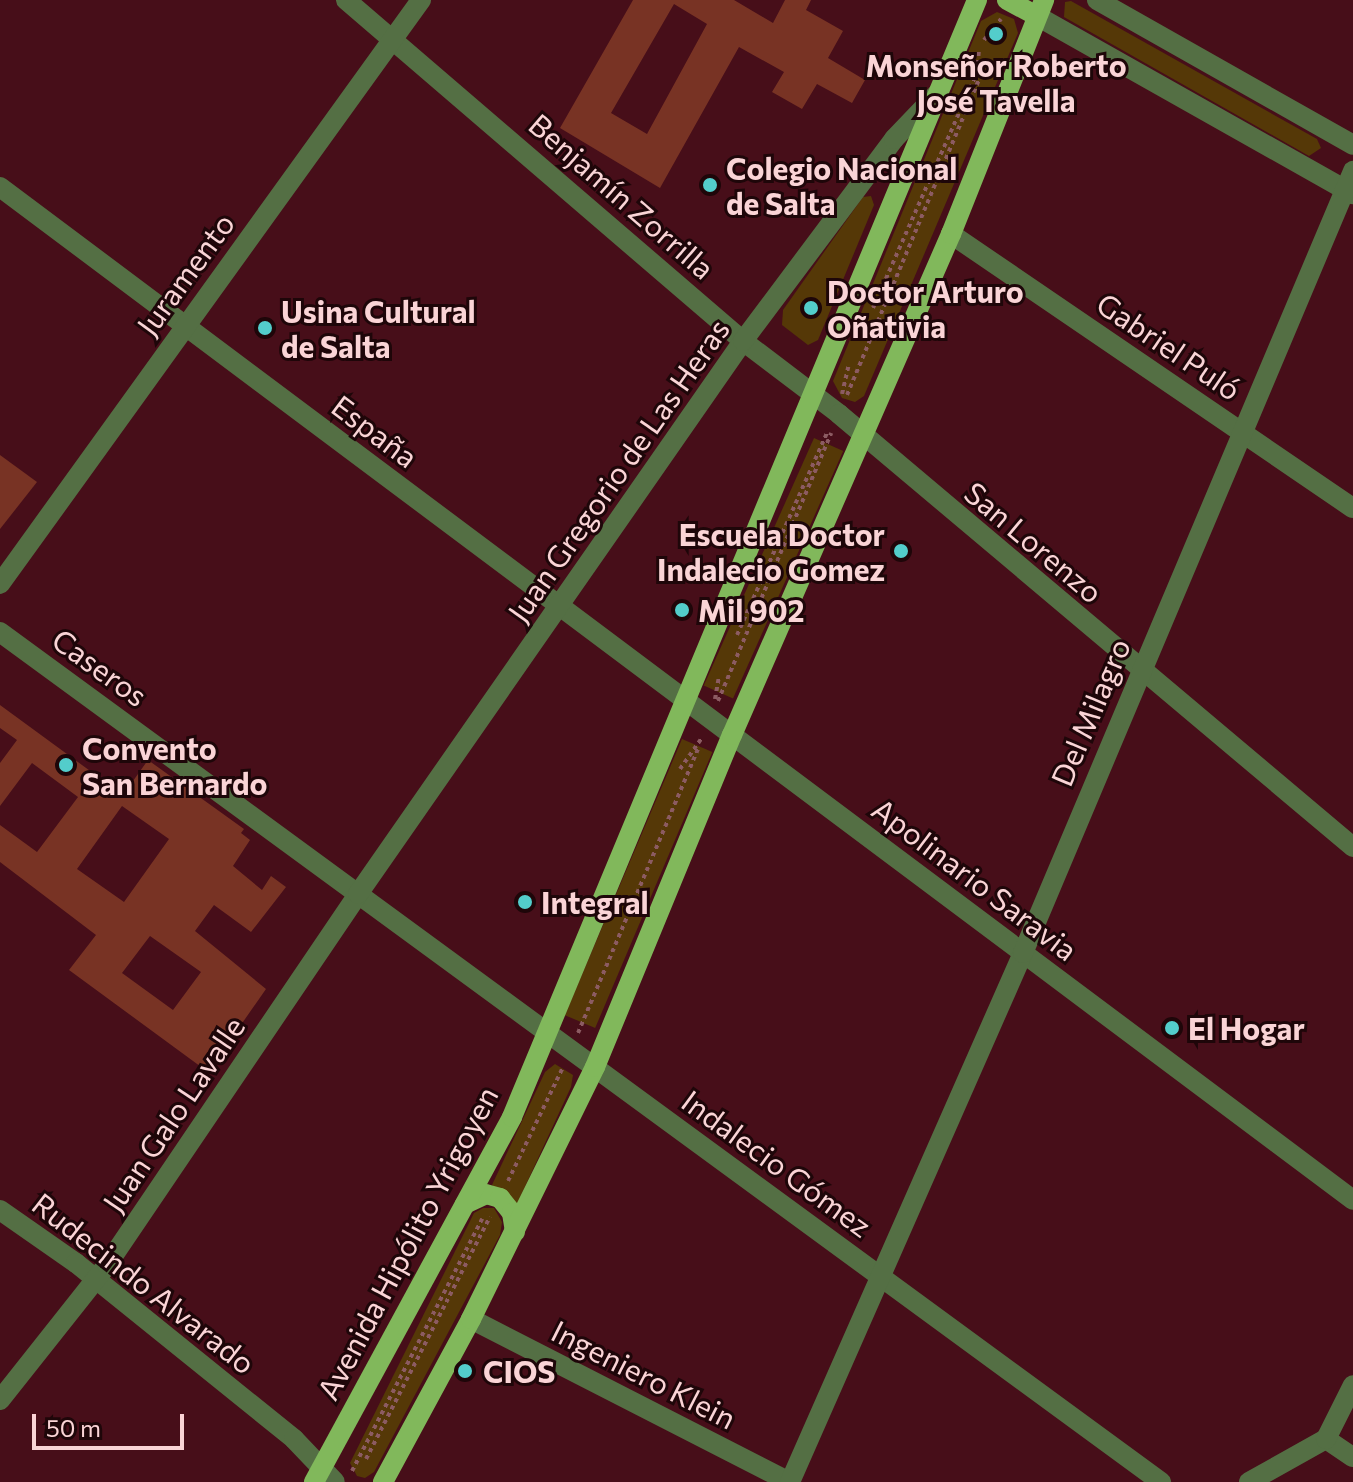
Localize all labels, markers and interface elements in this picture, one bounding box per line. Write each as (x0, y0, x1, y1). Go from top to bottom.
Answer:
marker: Monseñor Roberto José Tavella (987, 25, 1005, 43)
place label: Monseñor Roberto José Tavella (865, 47, 1127, 118)
street label: Benjamín Zorrilla (522, 106, 722, 286)
place label: Colegio Nacional de Salta (726, 150, 957, 220)
marker: Colegio Nacional de Salta (701, 176, 719, 194)
street label: Juramento (129, 206, 241, 342)
place label: Doctor Arturo Oñativia (827, 273, 1024, 344)
street label: Gabriel Puló (1090, 285, 1248, 407)
place label: Usina Cultural de Salta (281, 293, 476, 364)
marker: Doctor Arturo Oñativia (802, 299, 820, 317)
street label: Juan Gregorio de Las Heras (500, 312, 736, 628)
marker: Usina Cultural de Salta (256, 319, 274, 337)
street label: España (325, 387, 425, 475)
street label: San Lorenzo (958, 474, 1110, 610)
place label: Escuela Doctor Indalecio Gomez (657, 516, 885, 586)
marker: Escuela Doctor Indalecio Gomez (892, 542, 910, 560)
place label: Mil 902 (698, 592, 804, 628)
marker: Mil 902 (673, 601, 691, 619)
street label: Caseros (46, 621, 154, 713)
street label: Del Milagro (1043, 633, 1137, 791)
place label: Convento San Bernardo (82, 730, 268, 800)
marker: Convento San Bernardo (57, 756, 75, 774)
street label: Apolinario Saravia (866, 790, 1084, 968)
place label: Integral (541, 884, 649, 920)
marker: Integral (516, 893, 534, 911)
street label: Juan Galo Lavalle (94, 1010, 252, 1218)
place label: El Hogar (1188, 1010, 1305, 1046)
marker: El Hogar (1163, 1019, 1181, 1037)
street label: Avenida Hipólito Yrigoyen (309, 1080, 505, 1406)
street label: Indalecio Gómez (675, 1082, 879, 1244)
street label: Rudecindo Alvarado (26, 1185, 262, 1381)
street label: Ingeniero Klein (546, 1312, 742, 1436)
place label: CIOS (483, 1353, 555, 1389)
marker: CIOS (454, 1360, 476, 1382)
scale bar (36, 1398, 188, 1448)
text: 50 m (46, 1413, 101, 1442)

